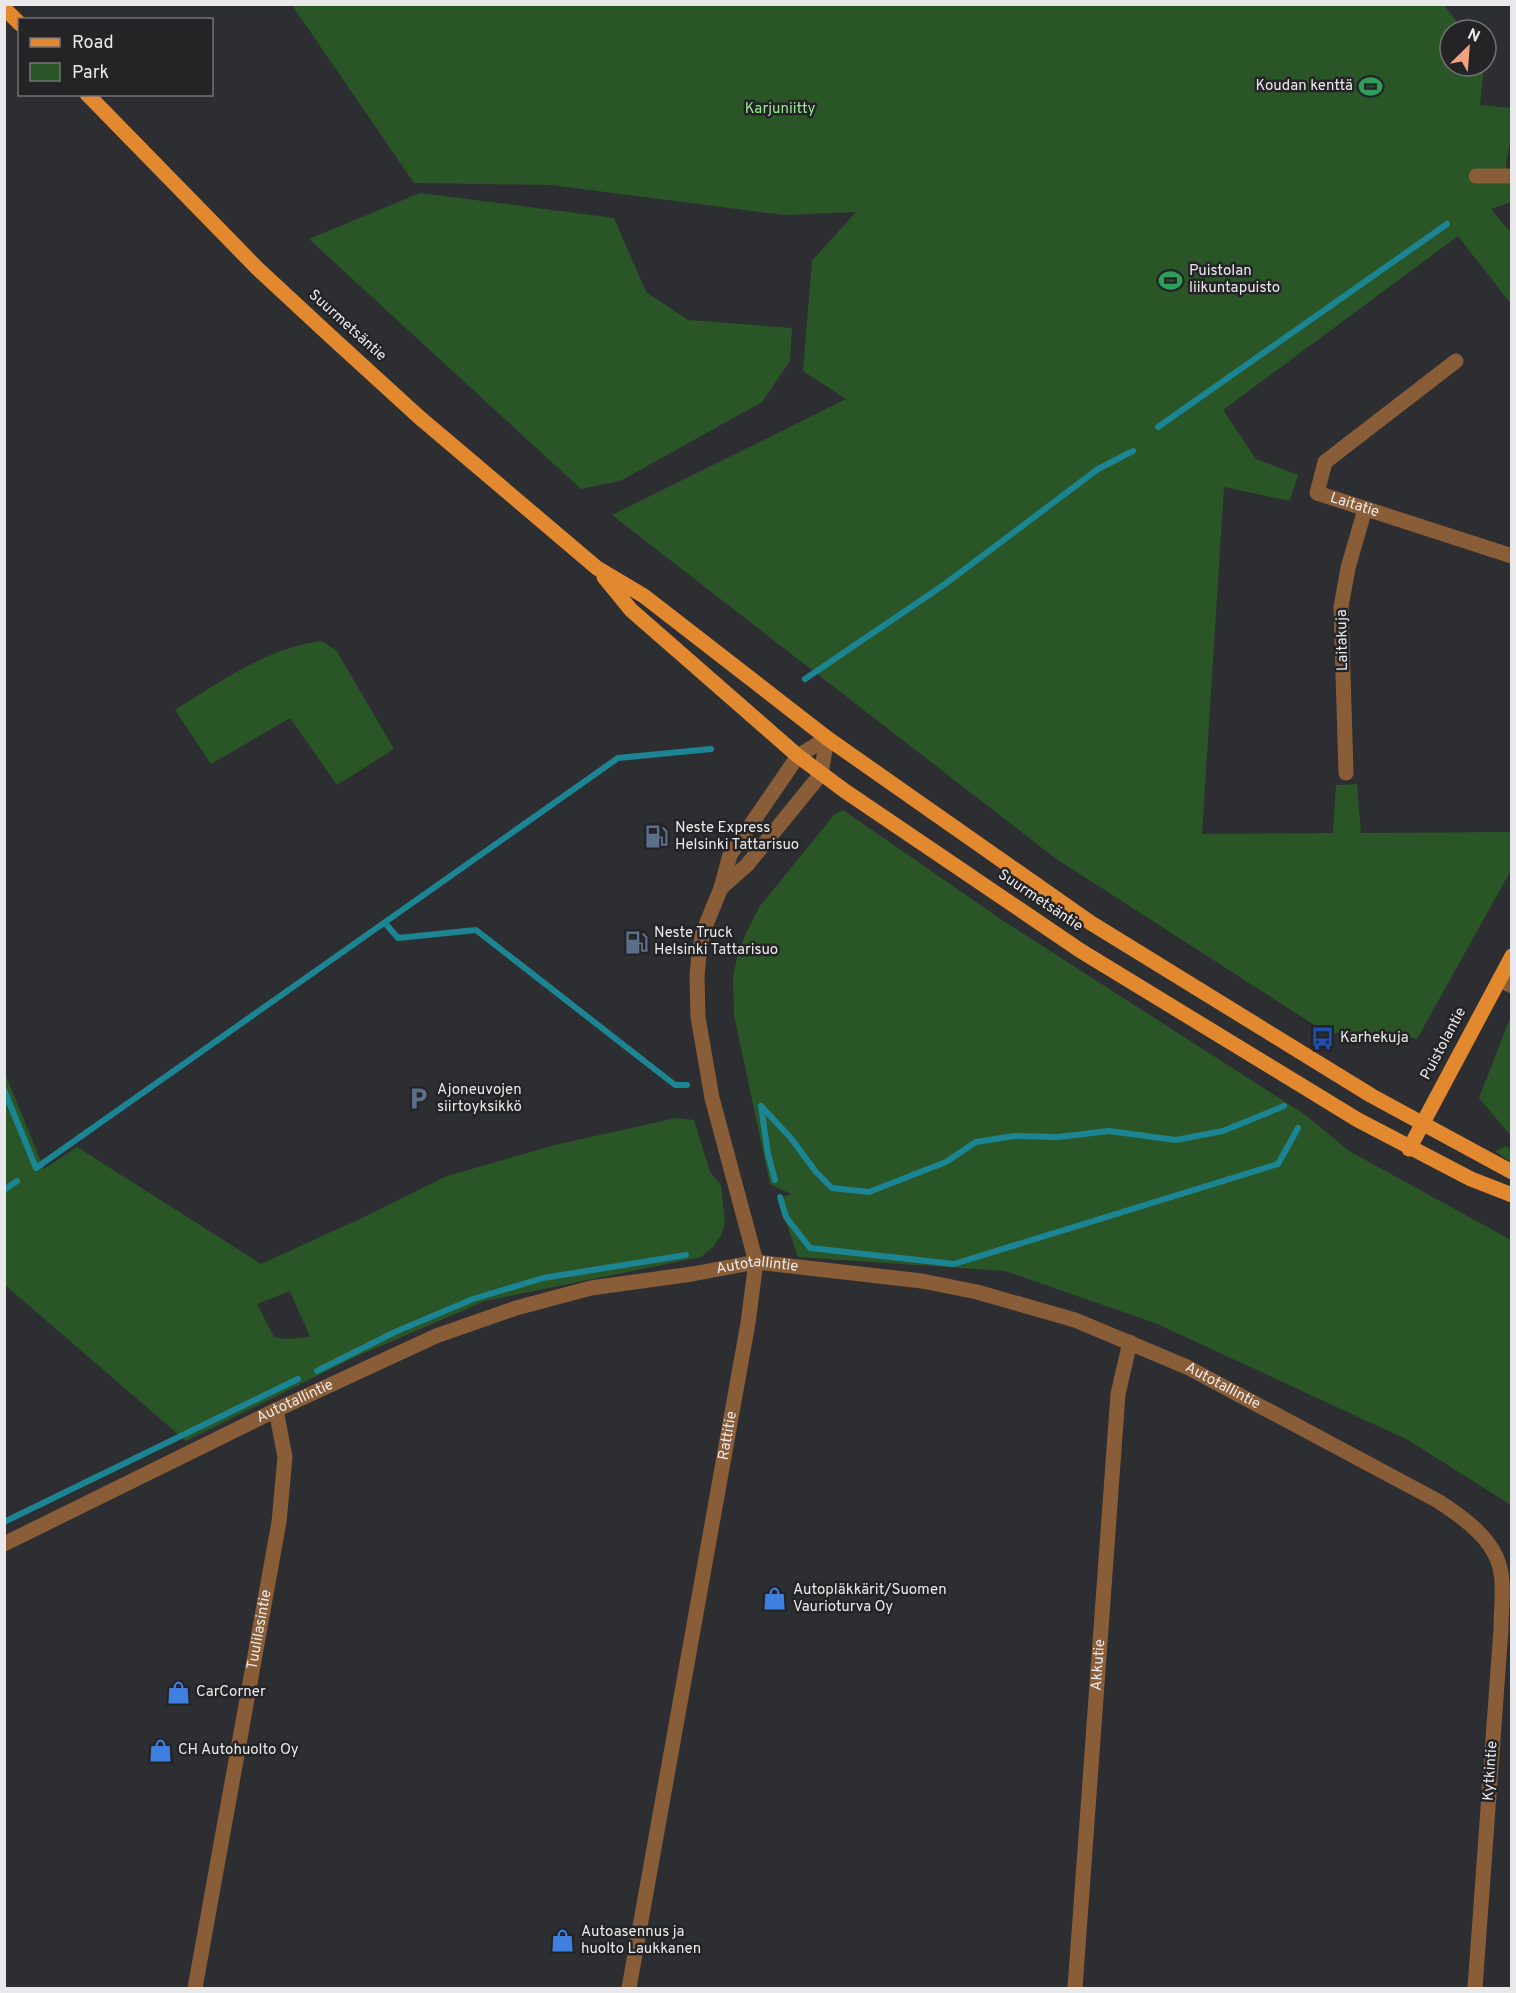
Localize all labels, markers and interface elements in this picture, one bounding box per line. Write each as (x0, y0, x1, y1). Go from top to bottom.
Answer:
legend (18, 18, 213, 96)
north arrow (1438, 18, 1498, 78)
text: N (1464, 25, 1483, 48)
text: Road (72, 32, 114, 55)
text: Park (72, 62, 109, 85)
sports icon: Koudan kenttä (1358, 73, 1384, 99)
place label: Koudan kenttä (1255, 77, 1353, 96)
park label: Karjuniitty (745, 100, 815, 119)
place label: Puistolan liikuntapuisto (1189, 262, 1280, 298)
sports icon: Puistolan liikuntapuisto (1158, 267, 1184, 293)
street label: Suurmetsäntie (304, 286, 390, 366)
street label: Laitatie (1328, 488, 1382, 522)
street label: Laitakuja (1333, 609, 1353, 671)
place label: Neste Express Helsinki Tattarisuo (675, 819, 799, 855)
fuel station icon: Neste Express Helsinki Tattarisuo (644, 824, 670, 850)
street label: Suurmetsäntie (994, 866, 1086, 936)
place label: Neste Truck Helsinki Tattarisuo (654, 924, 778, 960)
fuel station icon: Neste Truck Helsinki Tattarisuo (623, 929, 649, 955)
street label: Puistolantie (1417, 1004, 1471, 1084)
bus stop icon: Karhekuja (1309, 1025, 1335, 1051)
place label: Karhekuja (1340, 1029, 1409, 1048)
place label: Ajoneuvojen siirtoyksikkö (437, 1081, 522, 1117)
parking icon: Ajoneuvojen siirtoyksikkö (406, 1086, 432, 1112)
street label: Autotallintie (715, 1252, 799, 1279)
street label: Autotallintie (1182, 1358, 1264, 1414)
street label: Autotallintie (253, 1375, 336, 1428)
street label: Rattitie (714, 1410, 742, 1462)
place label: Autopläkkärit/Suomen Vaurioturva Oy (793, 1581, 947, 1617)
shop icon: Autopläkkärit/Suomen Vaurioturva Oy (762, 1586, 788, 1612)
street label: Tuulilasintie (243, 1588, 276, 1671)
street label: Akkutie (1087, 1638, 1110, 1691)
shop icon: CarCorner (165, 1679, 191, 1705)
place label: CarCorner (196, 1683, 266, 1702)
shop icon: CH Autohuolto Oy (147, 1737, 173, 1763)
street label: Kytkintie (1479, 1740, 1503, 1802)
place label: CH Autohuolto Oy (178, 1741, 299, 1760)
place label: Autoasennus ja huolto Laukkanen (581, 1923, 701, 1959)
shop icon: Autoasennus ja huolto Laukkanen (550, 1928, 576, 1954)

